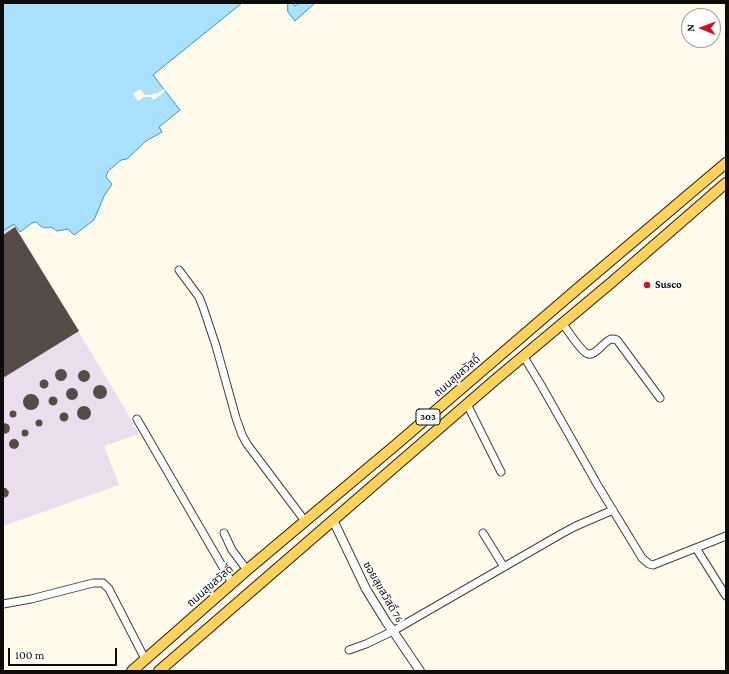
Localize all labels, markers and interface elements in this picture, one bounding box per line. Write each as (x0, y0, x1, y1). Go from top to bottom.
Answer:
north arrow (681, 8, 721, 48)
text: N (684, 24, 696, 32)
place label: Susco (655, 278, 682, 292)
marker: Susco (642, 280, 652, 290)
street label: ถนนสุขสวัสดิ์ (431, 352, 483, 400)
road number: 303 (416, 409, 440, 425)
street label: ซอยสุขสวัสดิ์ 76 (360, 559, 406, 625)
street label: ถนนสุขสวัสดิ์ (184, 562, 236, 610)
scale bar (10, 640, 119, 666)
text: 100 m (15, 648, 44, 662)

